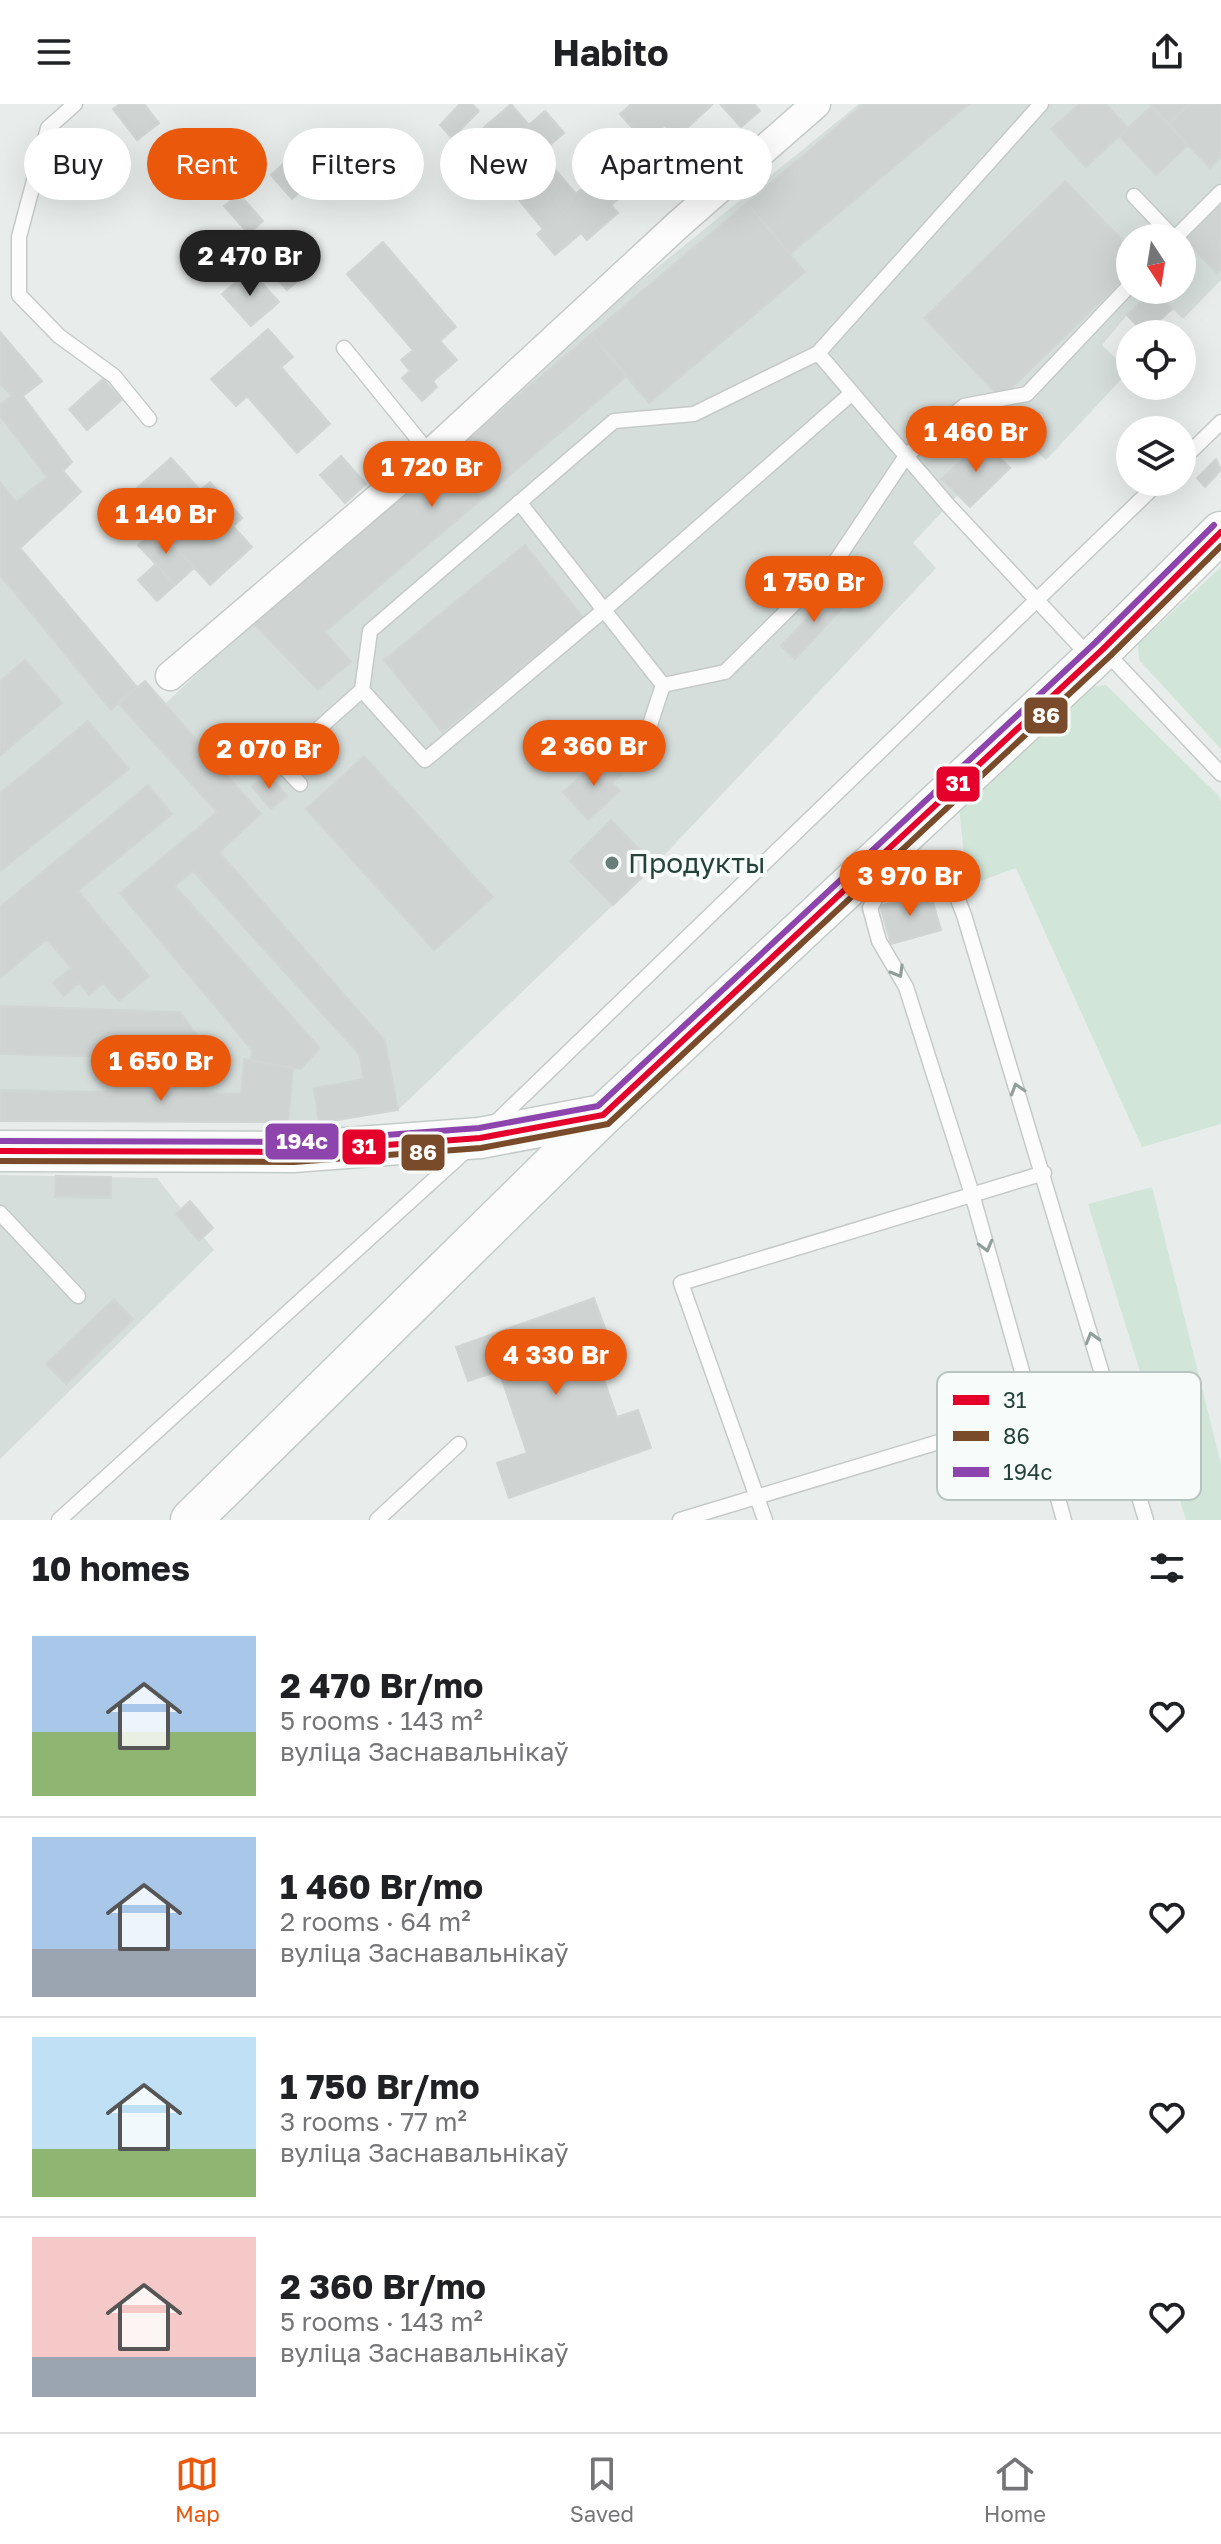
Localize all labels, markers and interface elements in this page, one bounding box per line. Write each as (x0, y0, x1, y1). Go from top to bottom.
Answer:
icon: menu (32, 30, 76, 74)
icon: share (1145, 30, 1189, 74)
text: Habito (552, 31, 669, 74)
chip: Buy (24, 128, 131, 200)
chip: Rent (147, 128, 267, 200)
chip: Filters (283, 128, 424, 200)
chip: New (440, 128, 556, 200)
chip: Apartment (572, 128, 772, 200)
north arrow (1116, 224, 1196, 304)
map controls (1116, 224, 1196, 496)
pin: 2 470 Br (167, 230, 333, 298)
text: 2 470 Br (198, 240, 302, 271)
button: locate (1116, 320, 1196, 400)
pin: 1 460 Br (893, 406, 1059, 474)
text: 1 460 Br (924, 416, 1028, 447)
button: layers (1116, 416, 1196, 496)
pin: 1 720 Br (349, 441, 515, 509)
text: 1 720 Br (381, 451, 483, 482)
pin: 1 140 Br (83, 488, 249, 556)
text: 1 140 Br (115, 498, 217, 529)
pin: 1 750 Br (731, 556, 897, 624)
text: 1 750 Br (763, 566, 865, 597)
line badge: 86 (1023, 696, 1069, 735)
text: 86 (1032, 701, 1060, 728)
pin: 2 360 Br (511, 720, 677, 788)
pin: 2 070 Br (186, 723, 352, 791)
text: 2 360 Br (541, 730, 647, 761)
text: 2 070 Br (216, 733, 322, 764)
line badge: 31 (935, 765, 981, 803)
text: 31 (946, 769, 970, 796)
place label: Продукты (628, 846, 765, 879)
pin: 3 970 Br (827, 850, 993, 918)
marker: Продукты (603, 854, 621, 872)
text: 3 970 Br (858, 860, 962, 891)
one-way arrow (888, 964, 904, 978)
pin: 1 650 Br (78, 1035, 244, 1103)
text: 1 650 Br (109, 1045, 213, 1076)
one-way arrow (1011, 1082, 1027, 1096)
line badge: 194с (264, 1122, 340, 1161)
text: 194с (276, 1127, 328, 1154)
line badge: 31 (341, 1128, 387, 1166)
text: 31 (352, 1132, 376, 1159)
line badge: 86 (400, 1133, 446, 1172)
text: 86 (409, 1138, 437, 1165)
one-way arrow (976, 1239, 993, 1253)
pin: 4 330 Br (473, 1329, 639, 1397)
one-way arrow (1085, 1331, 1101, 1345)
text: 4 330 Br (503, 1339, 609, 1370)
legend (937, 1372, 1201, 1500)
text: 31 (1003, 1386, 1027, 1413)
text: 86 (1003, 1422, 1030, 1449)
text: 194с (1003, 1458, 1052, 1485)
icon: filters (1145, 1546, 1189, 1590)
text: 10 homes (32, 1548, 190, 1588)
text: 2 470 Br/mo (280, 1665, 483, 1705)
icon: home (96, 1668, 192, 1764)
icon: heart (1145, 1694, 1189, 1738)
text: 5 rooms · 143 m² (280, 1705, 483, 1736)
text: вуліца Заснавальнікаў (280, 1736, 569, 1767)
text: 1 460 Br/mo (280, 1866, 483, 1906)
icon: home (96, 1869, 192, 1965)
icon: heart (1145, 1895, 1189, 1939)
text: 2 rooms · 64 m² (280, 1906, 471, 1937)
text: вуліца Заснавальнікаў (280, 1937, 569, 1968)
text: 1 750 Br/mo (280, 2066, 480, 2106)
icon: home (96, 2069, 192, 2165)
icon: heart (1145, 2095, 1189, 2139)
text: 3 rooms · 77 m² (280, 2106, 467, 2137)
text: вуліца Заснавальнікаў (280, 2137, 569, 2168)
text: 2 360 Br/mo (280, 2266, 486, 2306)
icon: home (96, 2269, 192, 2365)
icon: heart (1145, 2295, 1189, 2339)
text: 5 rooms · 143 m² (280, 2306, 483, 2337)
text: вуліца Заснавальнікаў (280, 2337, 569, 2368)
tab: Map (175, 2452, 220, 2527)
tab: Saved (570, 2452, 634, 2527)
tab: Home (984, 2452, 1046, 2527)

